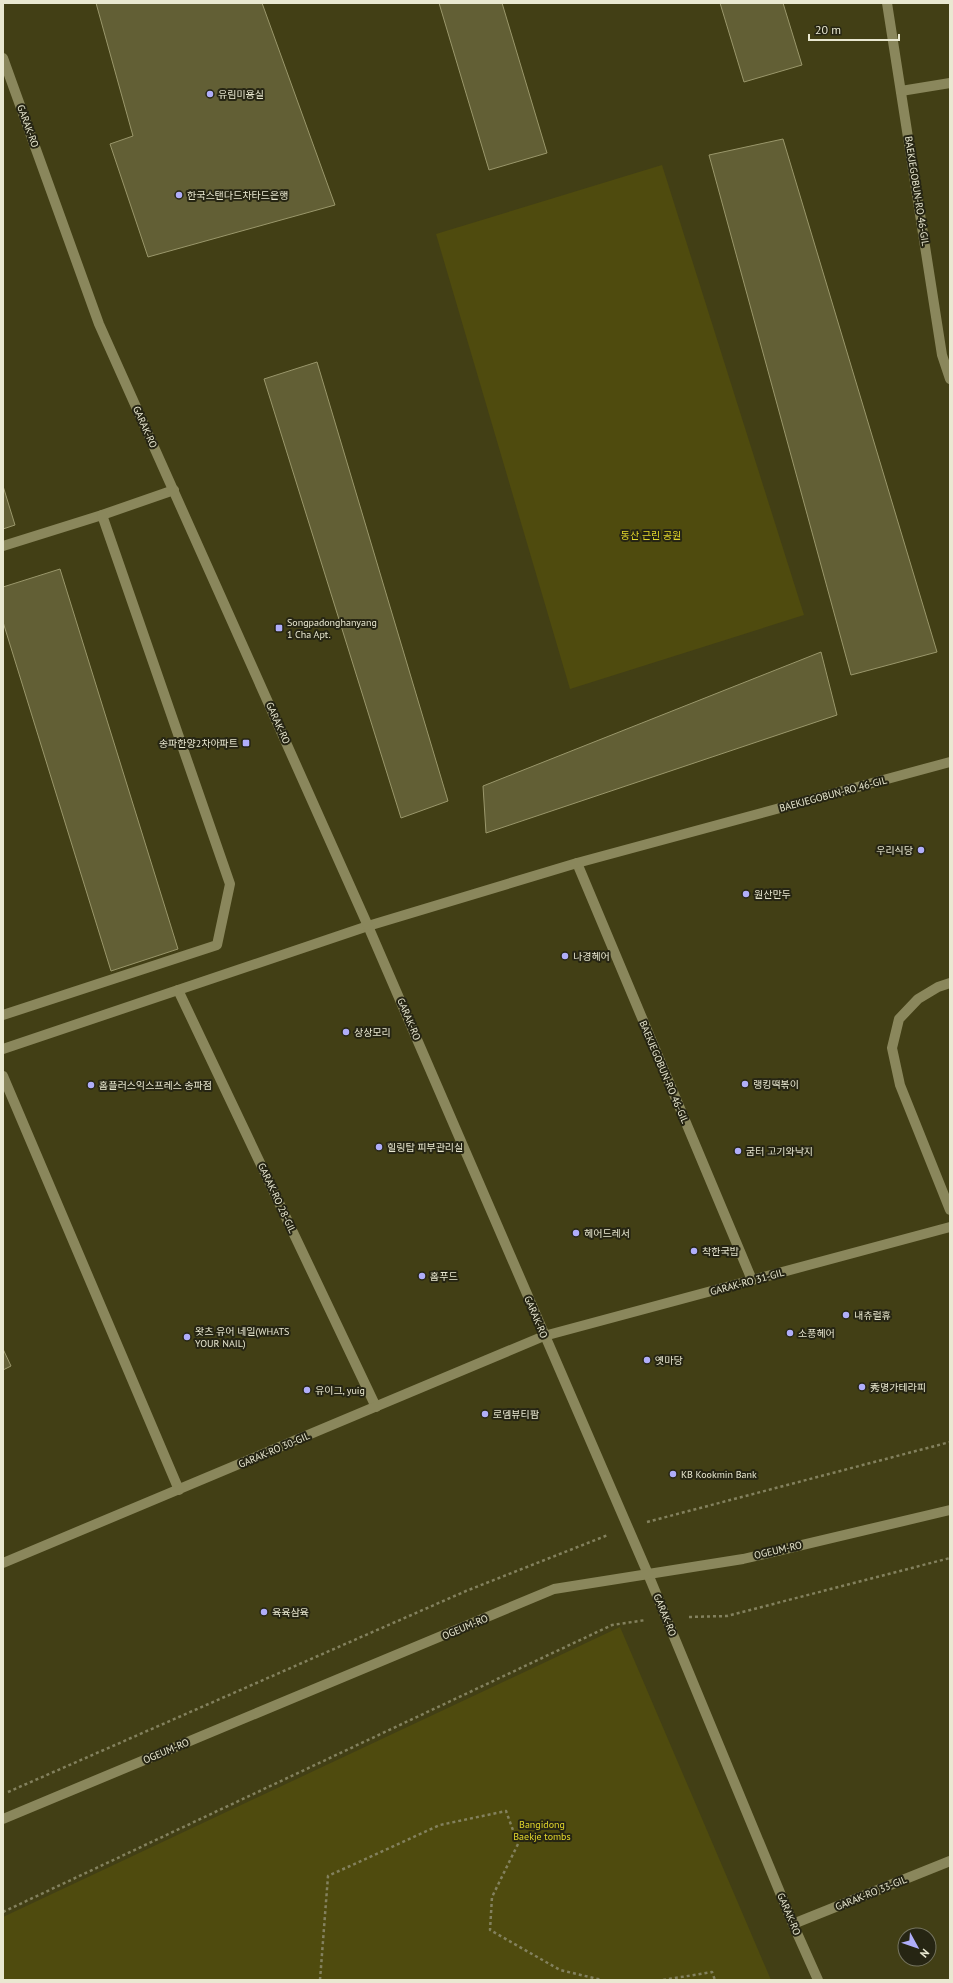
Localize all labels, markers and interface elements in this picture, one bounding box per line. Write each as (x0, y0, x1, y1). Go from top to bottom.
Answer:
scale bar (809, 16, 899, 42)
text: 20 m (815, 22, 841, 37)
place label: 유림미용실 (218, 88, 264, 101)
marker: 유림미용실 (205, 89, 215, 99)
street label: GARAK-RO (14, 103, 42, 149)
street label: BAEKJEGOBUN-RO 46-GIL (902, 135, 932, 247)
place label: 한국스탠다드차타드은행 (187, 189, 288, 202)
marker: 한국스탠다드차타드은행 (174, 190, 184, 200)
street label: GARAK-RO (130, 404, 160, 450)
park label: 동산 근린 공원 (621, 529, 681, 542)
place label: Songpadonghanyang 1 Cha Apt. (287, 616, 377, 641)
marker: Songpadonghanyang 1 Cha Apt. (274, 623, 284, 633)
street label: GARAK-RO (263, 700, 293, 746)
place label: 송파한양2차아파트 (159, 737, 238, 750)
marker: 송파한양2차아파트 (241, 738, 251, 748)
street label: BAEKJEGOBUN-RO 46-GIL (778, 773, 888, 815)
place label: 우리식당 (876, 844, 913, 857)
marker: 우리식당 (916, 845, 926, 855)
place label: 원산만두 (754, 888, 791, 901)
marker: 원산만두 (741, 889, 751, 899)
place label: 나경헤어 (573, 950, 610, 963)
marker: 나경헤어 (560, 951, 570, 961)
street label: GARAK-RO (394, 996, 424, 1042)
street label: BAEKJEGOBUN-RO 46-GIL (636, 1018, 692, 1126)
place label: 상상모리 (354, 1026, 391, 1039)
marker: 상상모리 (341, 1027, 351, 1037)
place label: 랭킹떡볶이 (753, 1078, 799, 1091)
place label: 홈플러스익스프레스 송파점 (99, 1079, 212, 1092)
marker: 랭킹떡볶이 (740, 1079, 750, 1089)
marker: 홈플러스익스프레스 송파점 (86, 1080, 96, 1090)
place label: 힐링탑 피부관리실 (387, 1141, 463, 1154)
marker: 힐링탑 피부관리실 (374, 1142, 384, 1152)
place label: 굼터 고기와낙지 (746, 1145, 813, 1158)
marker: 굼터 고기와낙지 (733, 1146, 743, 1156)
street label: GARAK-RO 28-GIL (255, 1161, 299, 1235)
place label: 헤어드레서 (584, 1227, 630, 1240)
marker: 헤어드레서 (571, 1228, 581, 1238)
place label: 착한국밥 (702, 1245, 740, 1258)
marker: 착한국밥 (689, 1246, 699, 1256)
street label: GARAK-RO 31-GIL (709, 1266, 785, 1298)
place label: 홈푸드 (430, 1270, 458, 1283)
marker: 홈푸드 (417, 1271, 427, 1281)
street label: GARAK-RO (521, 1294, 551, 1340)
place label: 내츄럴휴 (854, 1309, 891, 1322)
marker: 내츄럴휴 (841, 1310, 851, 1320)
place label: 왓츠 유어 네일(WHATS YOUR NAIL) (195, 1325, 289, 1350)
place label: 소풍헤어 (798, 1327, 835, 1340)
marker: 소풍헤어 (785, 1328, 795, 1338)
marker: 왓츠 유어 네일(WHATS YOUR NAIL) (182, 1332, 192, 1342)
place label: 옛마당 (655, 1354, 683, 1367)
marker: 옛마당 (642, 1355, 652, 1365)
place label: 秀명가테라피 (870, 1381, 926, 1394)
marker: 秀명가테라피 (857, 1382, 867, 1392)
place label: 유이그, yuig (315, 1384, 365, 1397)
marker: 유이그, yuig (302, 1385, 312, 1395)
place label: 로뎀뷰티팜 (493, 1408, 540, 1421)
marker: 로뎀뷰티팜 (480, 1409, 490, 1419)
street label: GARAK-RO 30-GIL (236, 1429, 312, 1471)
place label: KB Kookmin Bank (681, 1468, 757, 1481)
marker: KB Kookmin Bank (668, 1469, 678, 1479)
street label: OGEUM-RO (753, 1538, 803, 1562)
street label: GARAK-RO (651, 1592, 679, 1638)
place label: 육육삼육 (272, 1606, 309, 1619)
marker: 육육삼육 (259, 1607, 269, 1617)
street label: OGEUM-RO (440, 1611, 490, 1642)
street label: OGEUM-RO (141, 1735, 191, 1766)
park label: Bangidong Baekje tombs (513, 1818, 571, 1843)
street label: GARAK-RO 33-GIL (833, 1873, 909, 1913)
street label: GARAK-RO (774, 1891, 804, 1937)
north arrow (897, 1927, 937, 1967)
text: N (917, 1946, 932, 1961)

